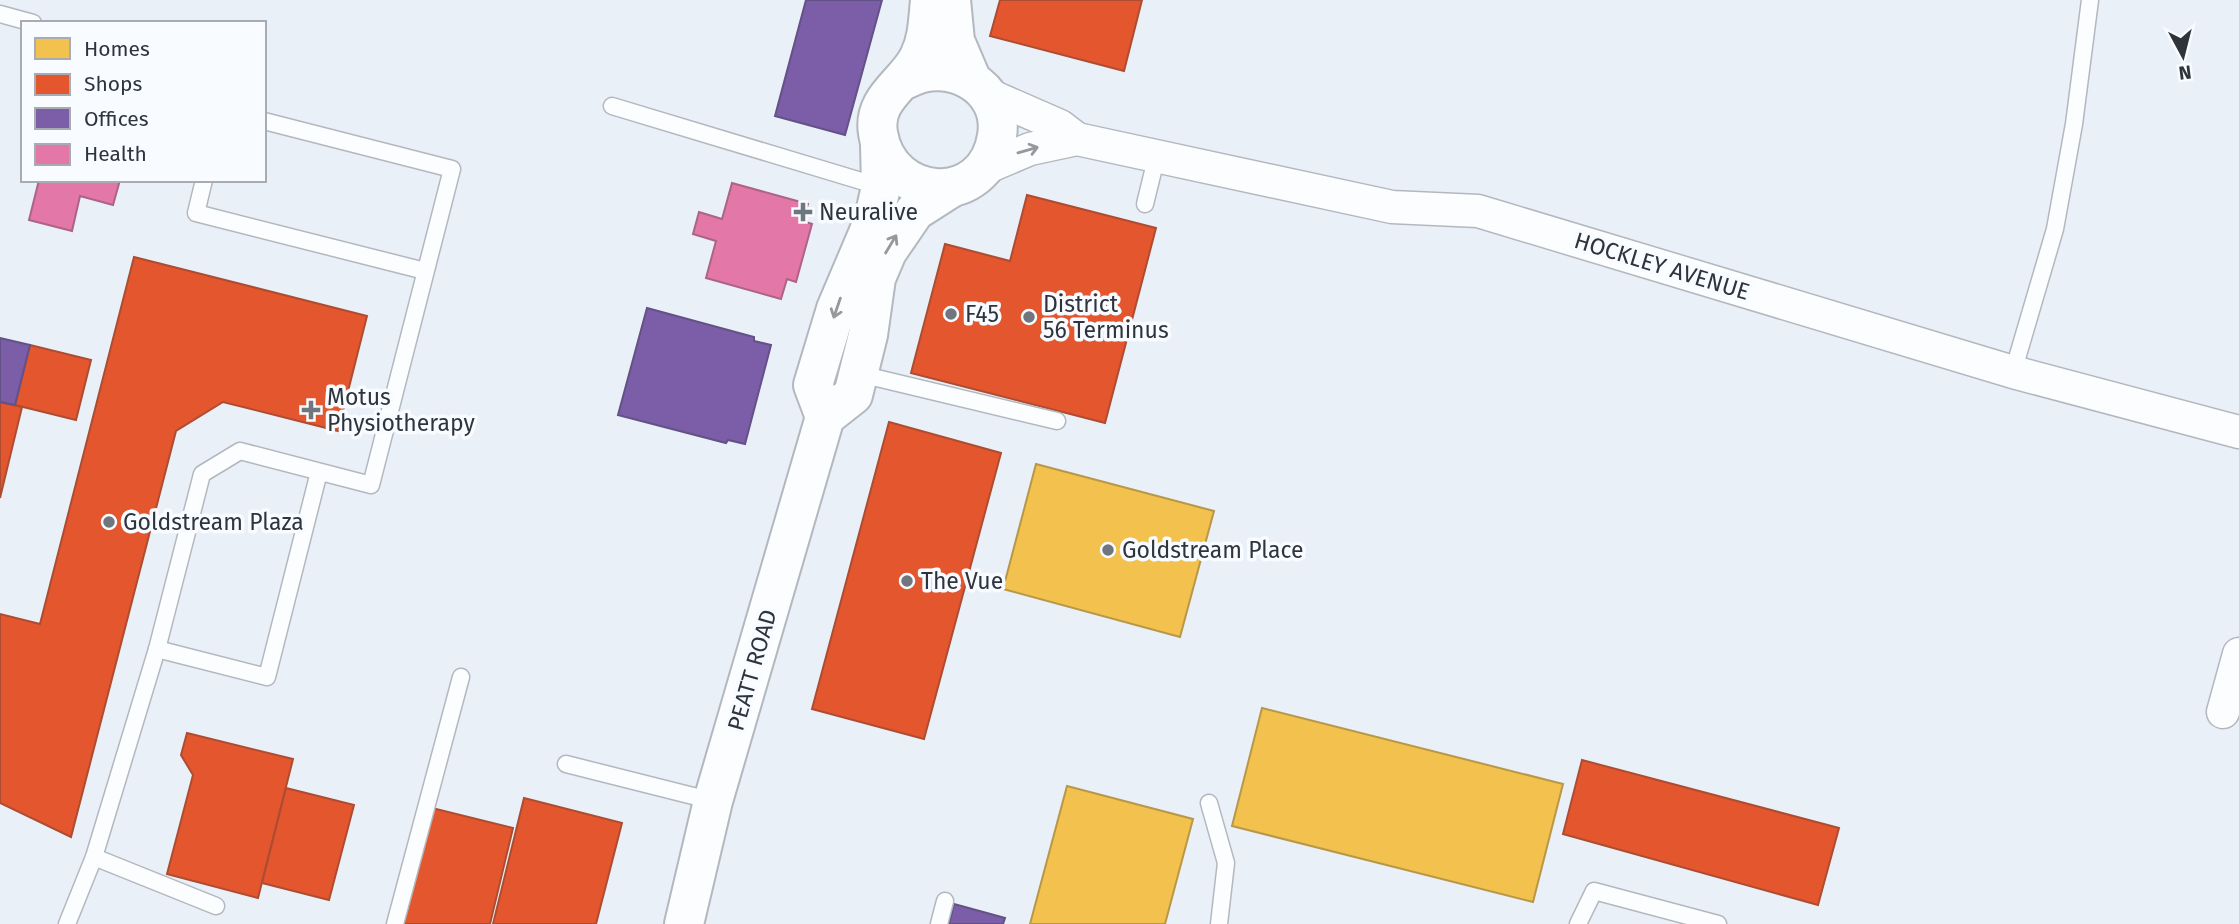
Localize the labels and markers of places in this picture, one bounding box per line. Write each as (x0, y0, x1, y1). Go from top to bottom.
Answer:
place label: Neuralive (819, 198, 918, 226)
marker: Neuralive (793, 202, 813, 222)
place label: District 56 Terminus (1043, 290, 1169, 344)
place label: F45 (965, 300, 999, 328)
marker: F45 (943, 306, 959, 322)
marker: District 56 Terminus (1021, 309, 1037, 325)
place label: Motus Physiotherapy (327, 383, 476, 437)
marker: Motus Physiotherapy (301, 400, 321, 420)
place label: Goldstream Plaza (123, 508, 304, 536)
marker: Goldstream Plaza (101, 514, 117, 530)
place label: Goldstream Place (1122, 536, 1304, 564)
marker: Goldstream Place (1100, 542, 1116, 558)
place label: The Vue (921, 567, 1003, 595)
marker: The Vue (899, 573, 915, 589)

